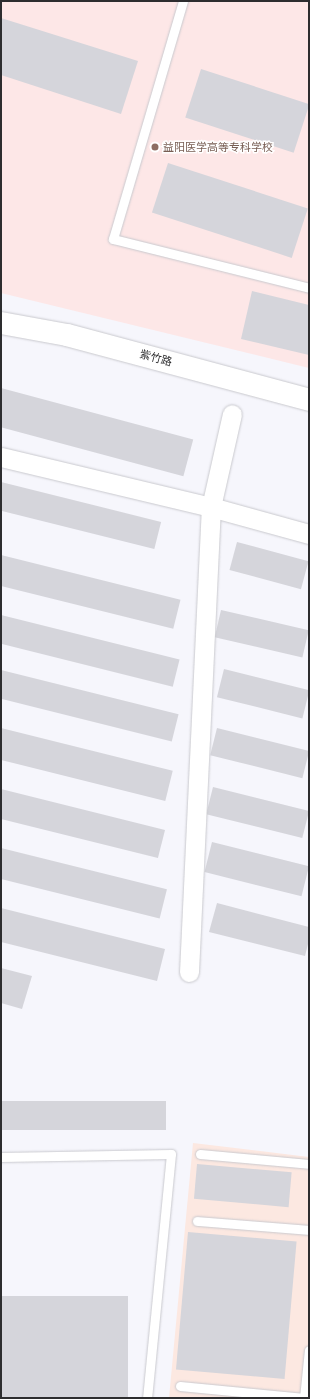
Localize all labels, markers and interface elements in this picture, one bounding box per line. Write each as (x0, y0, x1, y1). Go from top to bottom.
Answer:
place label: 益阳医学高等专科学校 (163, 140, 273, 154)
marker: 益阳医学高等专科学校 (150, 142, 160, 152)
street label: 紫竹路 (138, 347, 174, 369)

